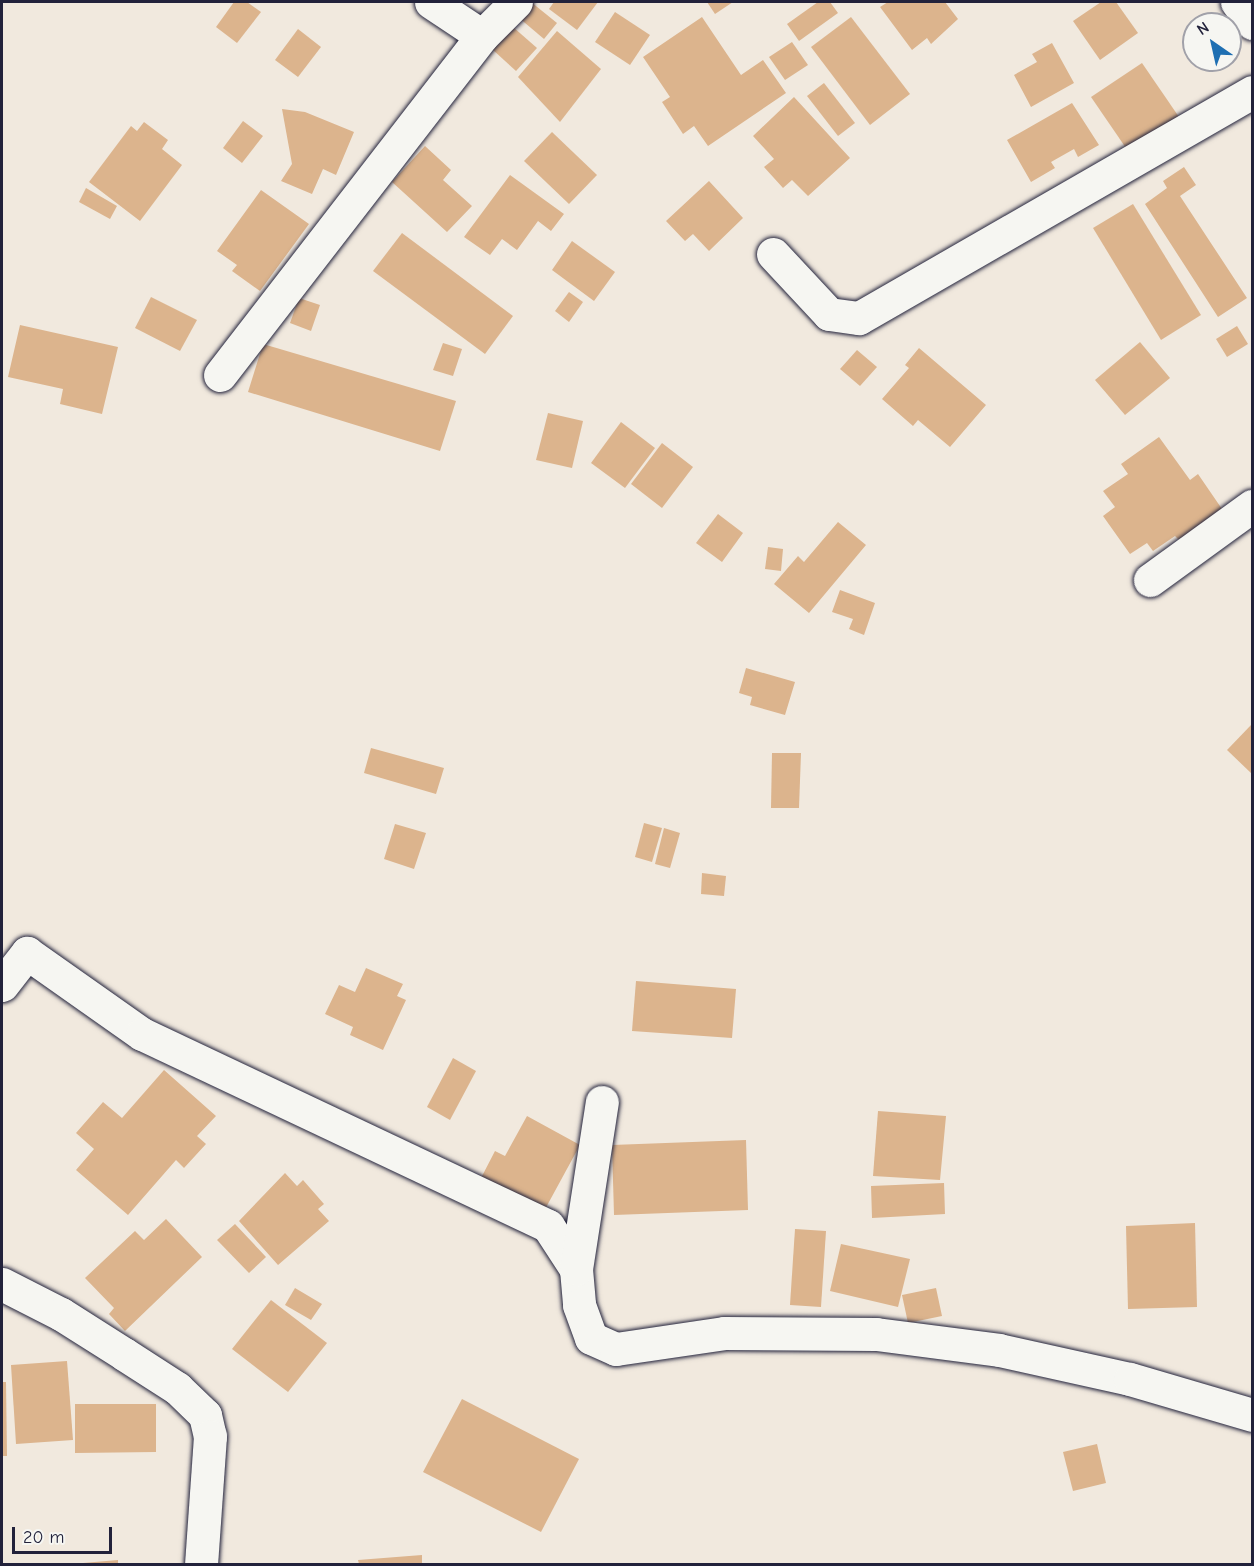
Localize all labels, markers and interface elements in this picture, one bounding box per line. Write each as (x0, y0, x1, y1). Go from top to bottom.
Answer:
north arrow (1182, 12, 1242, 72)
text: N (1194, 18, 1212, 39)
scale bar (15, 1515, 116, 1553)
text: 20 m (23, 1527, 64, 1548)

